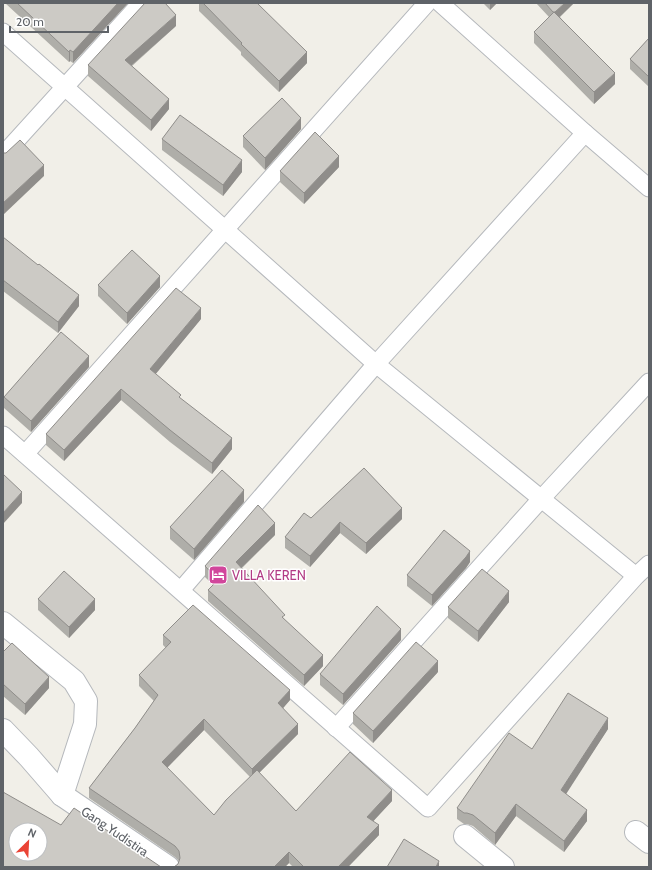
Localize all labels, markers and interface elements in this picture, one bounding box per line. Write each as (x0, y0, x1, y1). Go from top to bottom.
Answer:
scale bar (10, 8, 108, 34)
text: 20 m (16, 14, 44, 29)
hotel icon: VILLA KEREN (207, 564, 229, 586)
place label: VILLA KEREN (232, 567, 306, 583)
street label: Gang Yudistira (78, 803, 152, 860)
north arrow (8, 822, 48, 862)
text: N (26, 825, 38, 841)

